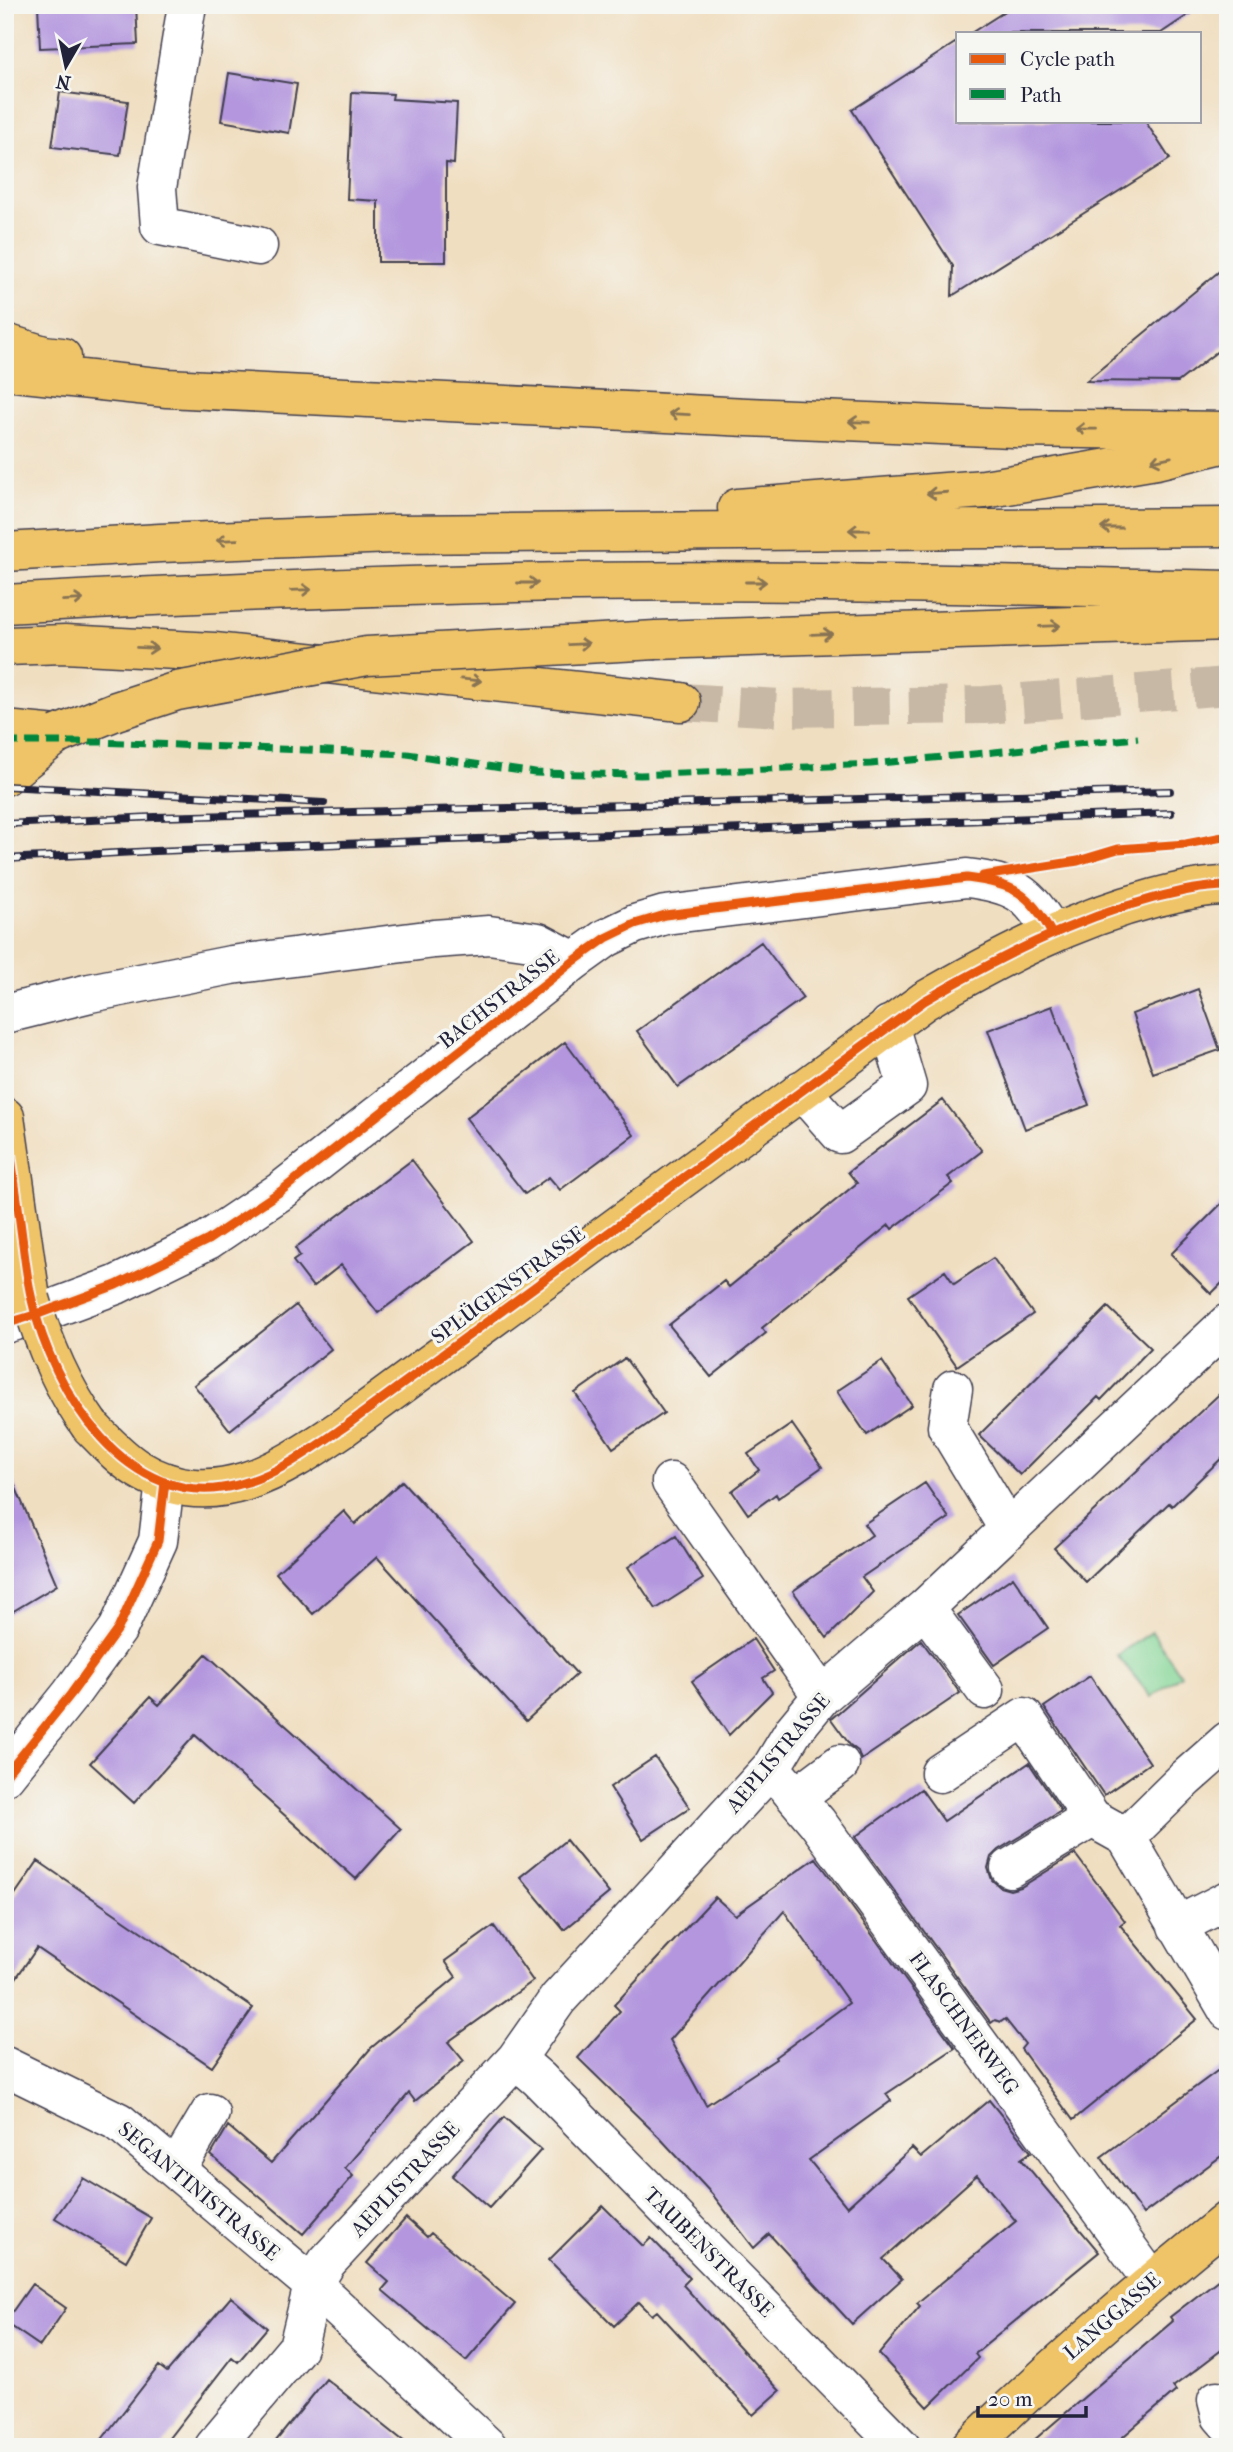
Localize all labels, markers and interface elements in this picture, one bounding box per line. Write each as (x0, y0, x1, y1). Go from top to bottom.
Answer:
north arrow (32, 32, 102, 102)
legend (956, 32, 1202, 122)
text: Cycle path (1020, 47, 1115, 71)
text: N (54, 70, 72, 94)
text: Path (1020, 83, 1062, 107)
one-way arrow (667, 407, 690, 420)
one-way arrow (847, 415, 870, 428)
one-way arrow (1075, 422, 1098, 436)
one-way arrow (1150, 452, 1173, 466)
one-way arrow (925, 486, 948, 499)
one-way arrow (1099, 521, 1122, 535)
one-way arrow (847, 523, 870, 537)
one-way arrow (216, 534, 239, 547)
one-way arrow (744, 575, 767, 589)
one-way arrow (516, 576, 539, 590)
one-way arrow (289, 583, 312, 597)
one-way arrow (62, 593, 84, 606)
one-way arrow (1038, 619, 1061, 633)
one-way arrow (811, 627, 834, 640)
one-way arrow (567, 638, 590, 651)
one-way arrow (135, 642, 158, 655)
one-way arrow (459, 673, 482, 686)
street label: BACHSTRASSE (434, 945, 564, 1053)
street label: SPLÜGENSTRASSE (427, 1221, 590, 1349)
street label: AEPLISTRASSE (721, 1688, 835, 1818)
street label: FLASCHNERWEG (904, 1947, 1024, 2099)
street label: SEGANTINISTRASSE (114, 2117, 285, 2266)
street label: AEPLISTRASSE (345, 2117, 464, 2242)
street label: TAUBENSTRASSE (639, 2182, 779, 2322)
street label: LANGGASSE (1059, 2267, 1165, 2364)
scale bar (978, 2375, 1086, 2419)
text: 20 m (988, 2387, 1033, 2411)

